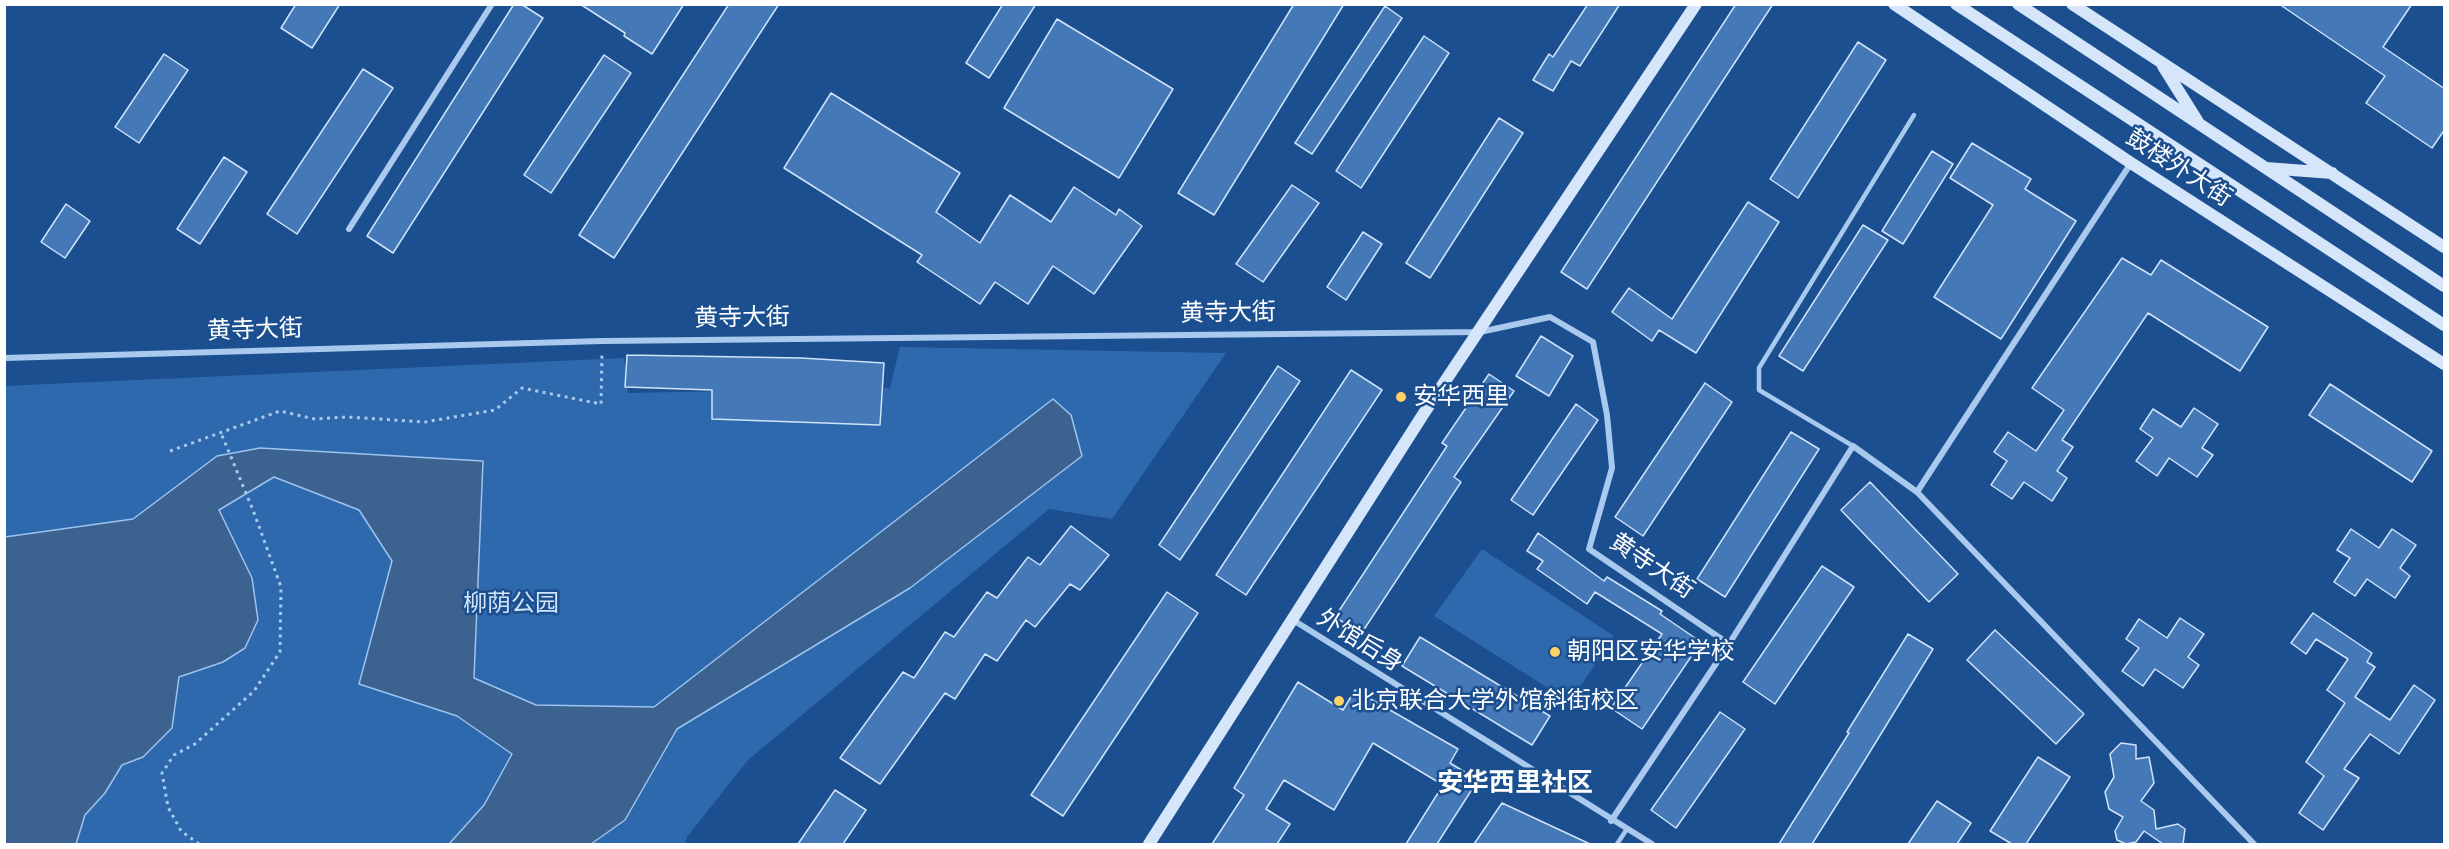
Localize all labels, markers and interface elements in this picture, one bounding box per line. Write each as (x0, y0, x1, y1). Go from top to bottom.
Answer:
street label: 鼓楼外大街 (2121, 123, 2237, 213)
street label: 黄寺大街 (1180, 298, 1276, 328)
street label: 黄寺大街 (694, 303, 790, 333)
street label: 黄寺大街 (207, 314, 303, 346)
place label: 安华西里 (1413, 383, 1509, 411)
marker: 安华西里 (1394, 390, 1408, 404)
street label: 黄寺大街 (1604, 527, 1700, 605)
park label: 柳荫公园 (463, 590, 559, 618)
street label: 外馆后身 (1312, 603, 1408, 679)
place label: 朝阳区安华学校 (1567, 638, 1735, 666)
marker: 朝阳区安华学校 (1548, 645, 1562, 659)
place label: 北京联合大学外馆斜街校区 (1351, 687, 1639, 715)
marker: 北京联合大学外馆斜街校区 (1332, 694, 1346, 708)
district label: 安华西里社区 (1437, 767, 1593, 799)

